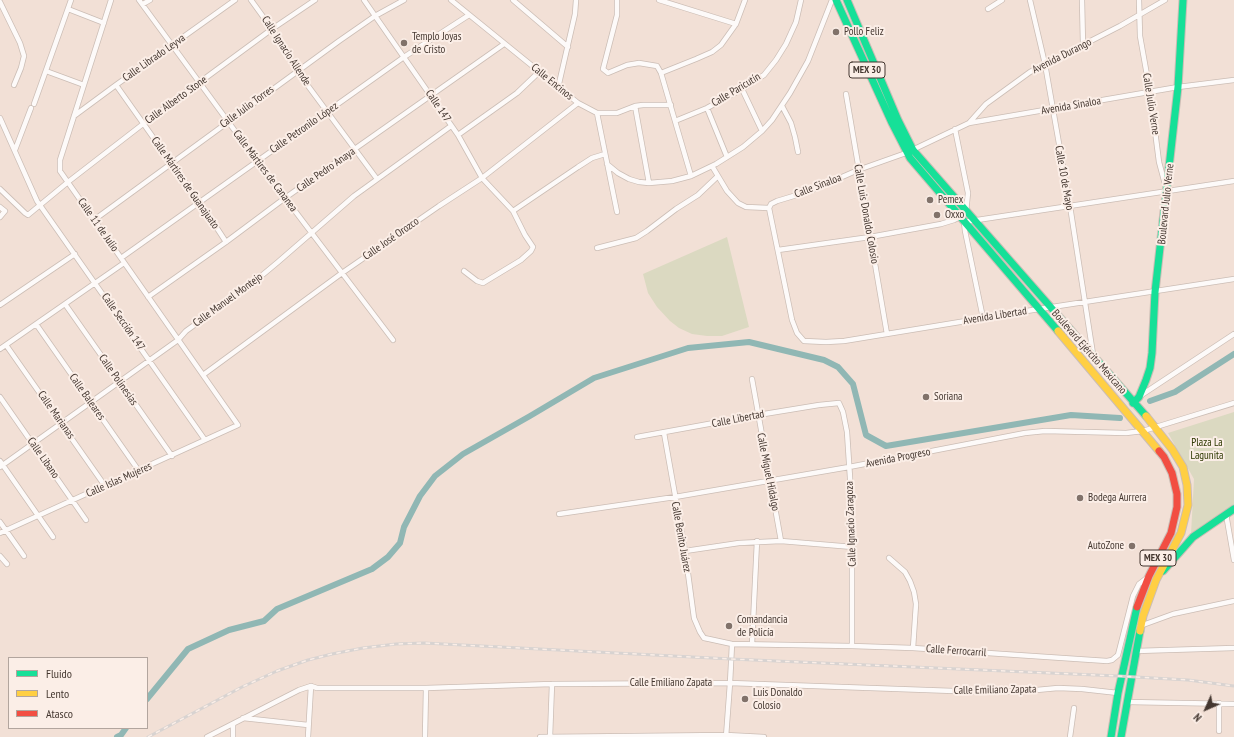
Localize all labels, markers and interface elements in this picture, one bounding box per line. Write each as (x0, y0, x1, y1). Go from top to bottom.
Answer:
street label: Calle Ignacio Allende (259, 14, 313, 88)
place label: Pollo Feliz (844, 25, 884, 39)
marker: Pollo Feliz (831, 27, 841, 37)
place label: Templo Joyas de Cristo (412, 30, 461, 56)
street label: Calle Librado Leyva (120, 31, 188, 85)
street label: Avenida Durango (1030, 35, 1094, 77)
marker: Templo Joyas de Cristo (399, 38, 409, 48)
street label: Calle Encinos (528, 61, 576, 103)
road number: MEX 30 (849, 62, 885, 78)
street label: Calle Paricutín (709, 70, 763, 110)
street label: Calle Julio Verne (1140, 72, 1162, 136)
street label: Calle Alberto Stone (142, 73, 210, 127)
street label: Calle Julio Torres (217, 83, 277, 131)
street label: Calle 147 (422, 87, 454, 125)
street label: Avenida Sinaloa (1040, 94, 1102, 118)
street label: Calle Petronilo López (267, 100, 341, 156)
street label: Calle Mártires de Cananea (230, 128, 300, 214)
street label: Calle Mártires de Guanajuato (148, 134, 222, 232)
street label: Calle Pedro Anaya (294, 145, 358, 195)
street label: Calle 10 de Mayo (1052, 145, 1076, 211)
street label: Calle Luis Donaldo Colosio (851, 163, 881, 265)
street label: Boulevard Julio Verne (1155, 163, 1177, 245)
street label: Calle Sinaloa (793, 171, 843, 201)
place label: Pemex (938, 193, 963, 207)
marker: Pemex (925, 195, 935, 205)
street label: Calle 11 de Julio (75, 196, 121, 254)
place label: Oxxo (945, 208, 964, 222)
marker: Oxxo (932, 210, 942, 220)
street label: Calle José Orozco (360, 215, 422, 263)
street label: Calle Manuel Montejo (191, 270, 265, 330)
street label: Calle Sección 147 (98, 291, 148, 353)
street label: Avenida Libertad (962, 304, 1028, 328)
street label: Boulevard Ejército Mexicano (1049, 307, 1129, 397)
street label: Calle Polinesias (96, 352, 140, 408)
street label: Calle Baleares (66, 371, 108, 423)
street label: Calle Marianas (35, 389, 77, 441)
place label: Soriana (934, 390, 962, 404)
marker: Soriana (921, 392, 931, 402)
street label: Calle Libertad (711, 407, 765, 431)
street label: Calle Miguel Hidalgo (754, 432, 782, 512)
street label: Calle Libano (24, 435, 62, 481)
park label: Plaza La Lagunita (1191, 436, 1223, 462)
street label: Avenida Progreso (865, 445, 931, 471)
street label: Calle Islas Mujeres (84, 460, 154, 500)
street label: Calle Ignacio Zaragoza (843, 481, 859, 567)
place label: Bodega Aurrera (1088, 491, 1147, 505)
marker: Bodega Aurrera (1075, 493, 1085, 503)
street label: Calle Benito Juárez (668, 501, 694, 573)
place label: AutoZone (1088, 539, 1124, 553)
marker: AutoZone (1127, 541, 1137, 551)
road number: MEX 30 (1140, 550, 1176, 566)
place label: Comandancia de Policía (737, 613, 788, 639)
marker: Comandancia de Policía (724, 621, 734, 631)
street label: Calle Ferrocarril (925, 642, 987, 660)
legend (8, 657, 148, 729)
text: Fluido (46, 666, 72, 681)
street label: Calle Emiliano Zapata (630, 676, 712, 690)
street label: Calle Emiliano Zapata (954, 683, 1036, 697)
text: Lento (46, 686, 69, 701)
place label: Luis Donaldo Colosio (753, 686, 802, 712)
north arrow (1186, 689, 1226, 729)
marker: Luis Donaldo Colosio (740, 694, 750, 704)
text: Atasco (46, 706, 73, 721)
text: N (1190, 710, 1205, 725)

